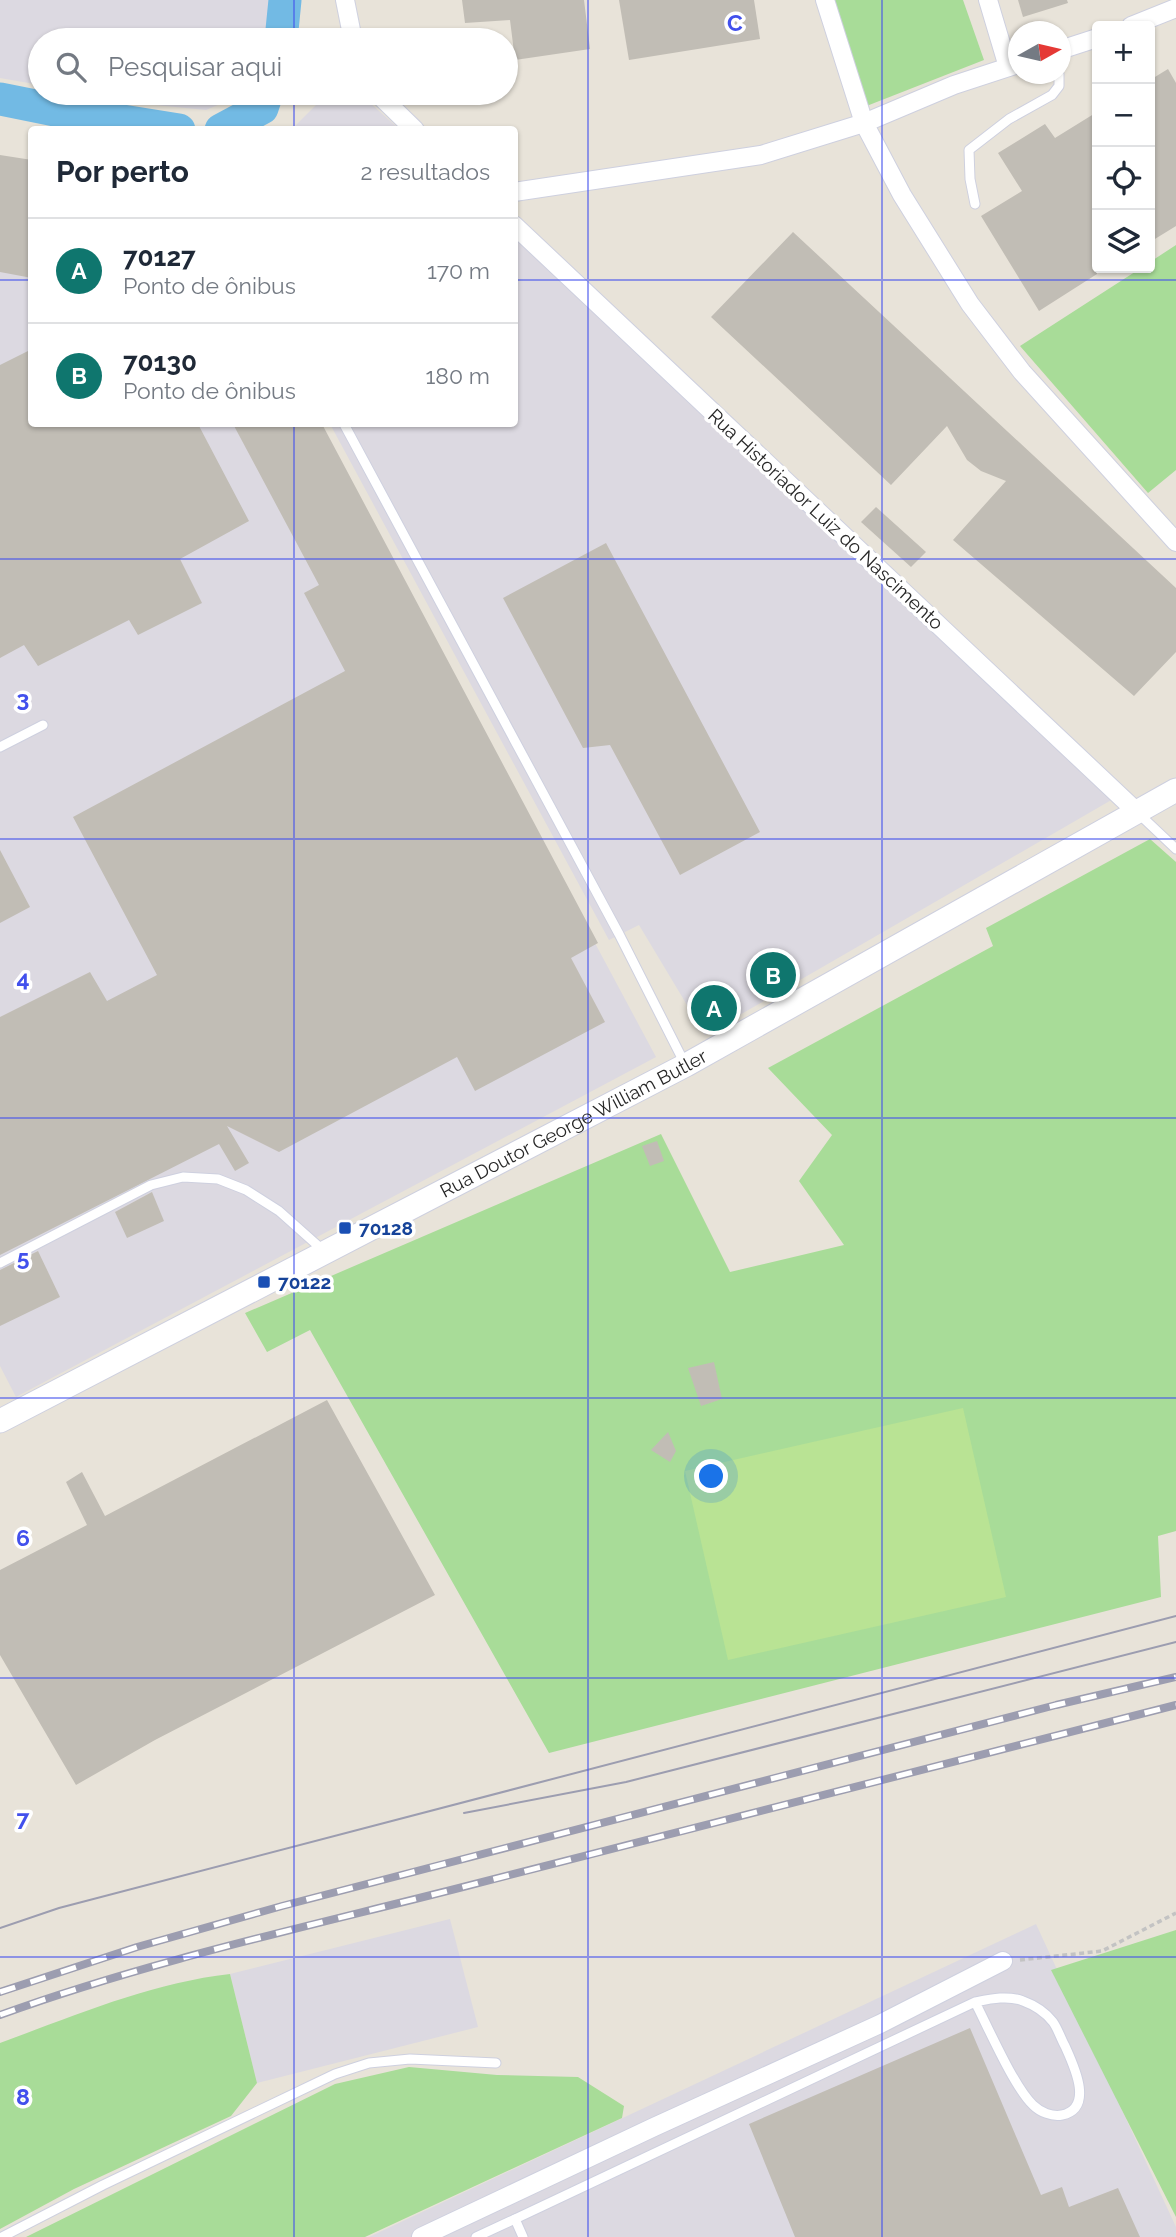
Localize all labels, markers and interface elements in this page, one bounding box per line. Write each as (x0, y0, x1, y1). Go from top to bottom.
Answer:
text: C (727, 9, 743, 36)
north arrow (1008, 21, 1071, 84)
map controls (1092, 21, 1155, 273)
button: + (1092, 21, 1155, 84)
search box (28, 28, 518, 105)
icon: search (52, 48, 90, 86)
text: Pesquisar aqui (108, 52, 282, 82)
button: − (1092, 84, 1155, 147)
button: locate (1092, 147, 1155, 210)
text: Por perto (56, 154, 189, 189)
text: 2 resultados (361, 158, 490, 185)
button: layers (1092, 210, 1155, 273)
text: 70127 (123, 242, 196, 272)
text: A (71, 257, 87, 284)
text: 170 m (427, 257, 490, 284)
text: Ponto de ônibus (123, 272, 296, 299)
text: 70130 (123, 347, 197, 377)
text: B (71, 362, 87, 389)
text: 180 m (425, 362, 490, 389)
text: Ponto de ônibus (123, 377, 296, 404)
street label: Rua Historiador Luiz do Nascimento (704, 404, 948, 634)
text: 3 (17, 685, 29, 712)
pin: B (750, 949, 796, 1001)
text: 4 (16, 965, 30, 992)
pin: A (691, 982, 737, 1034)
street label: Rua Doutor George William Butler (436, 1044, 711, 1202)
place label: 70128 (359, 1217, 413, 1239)
marker: 70128 (337, 1220, 353, 1236)
text: 5 (17, 1244, 30, 1271)
place label: 70122 (278, 1271, 331, 1293)
marker: 70122 (256, 1274, 272, 1290)
your location (694, 1459, 728, 1493)
text: 6 (16, 1524, 30, 1551)
text: 7 (17, 1804, 30, 1831)
text: 8 (16, 2083, 30, 2110)

